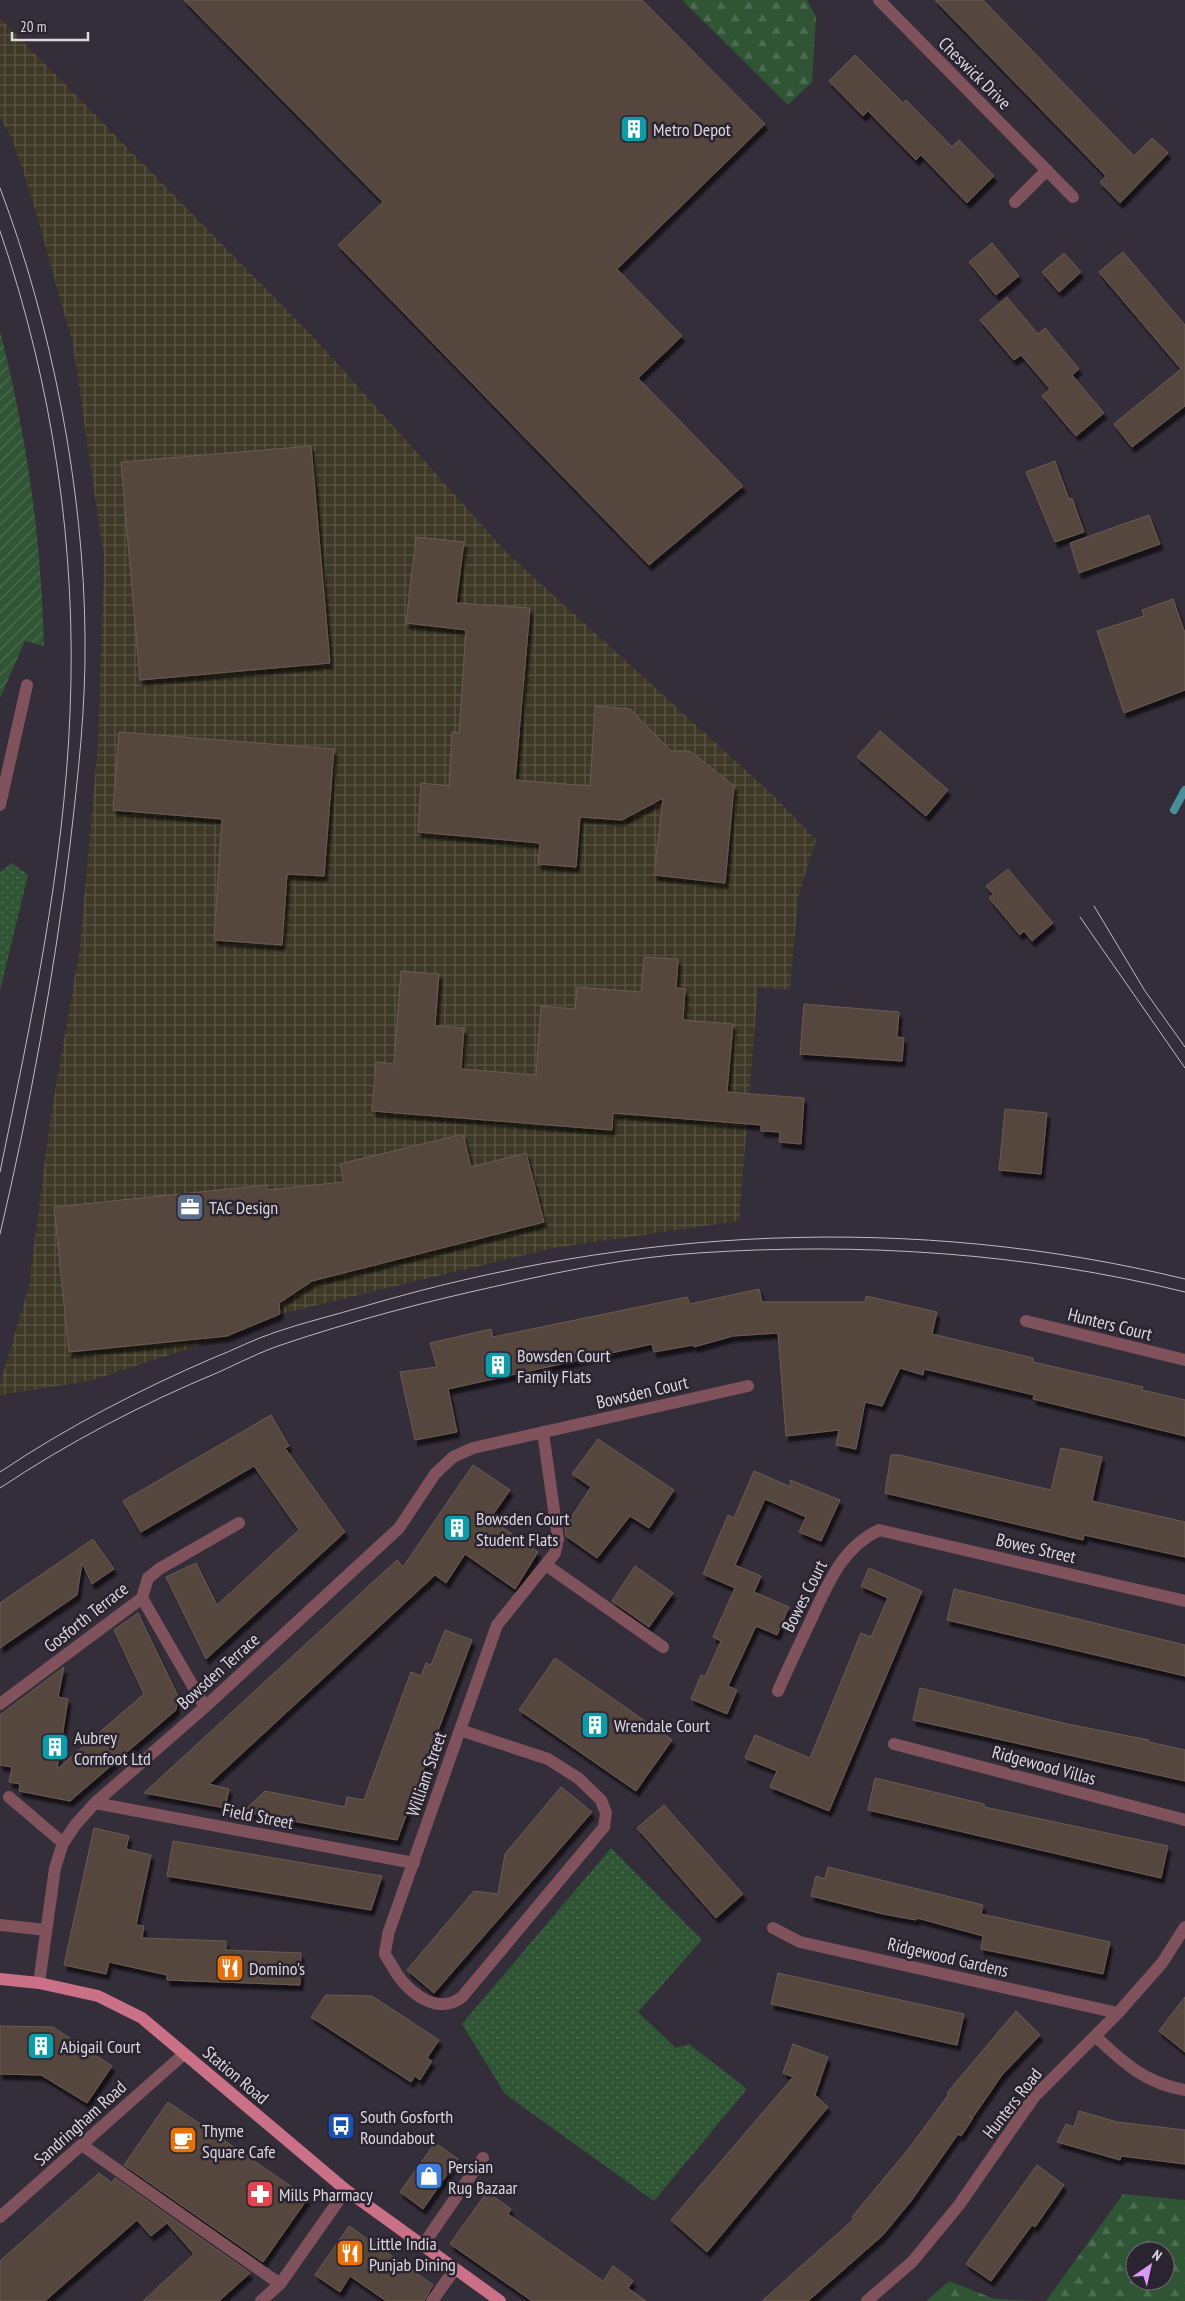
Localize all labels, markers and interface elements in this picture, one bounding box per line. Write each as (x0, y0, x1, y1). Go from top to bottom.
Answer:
scale bar (12, 10, 89, 42)
text: 20 m (20, 17, 46, 36)
street label: Cheswick Drive (934, 32, 1016, 114)
building icon: Metro Depot (619, 114, 649, 144)
place label: Metro Depot (653, 118, 731, 141)
office icon: TAC Design (175, 1192, 205, 1222)
place label: TAC Design (209, 1196, 278, 1219)
street label: Hunters Court (1065, 1302, 1155, 1346)
place label: Bowsden Court Family Flats (517, 1344, 610, 1388)
building icon: Bowsden Court Family Flats (483, 1350, 513, 1380)
street label: Bowsden Court (594, 1370, 690, 1414)
place label: Bowsden Court Student Flats (476, 1507, 569, 1551)
building icon: Bowsden Court Student Flats (442, 1513, 472, 1543)
street label: Bowes Street (994, 1528, 1078, 1568)
street label: Bowes Court (776, 1556, 832, 1636)
street label: Gosforth Terrace (39, 1577, 133, 1657)
street label: Bowsden Terrace (172, 1628, 264, 1714)
building icon: Wrendale Court (580, 1710, 610, 1740)
place label: Wrendale Court (614, 1714, 710, 1737)
place label: Aubrey Cornfoot Ltd (74, 1726, 151, 1770)
street label: William Street (401, 1728, 451, 1819)
building icon: Aubrey Cornfoot Ltd (40, 1732, 70, 1762)
street label: Ridgewood Villas (990, 1740, 1098, 1790)
street label: Field Street (221, 1798, 295, 1834)
street label: Ridgewood Gardens (885, 1932, 1011, 1982)
restaurant icon: Domino's (215, 1953, 245, 1983)
place label: Domino's (249, 1957, 305, 1980)
building icon: Abigail Court (26, 2031, 56, 2061)
place label: Abigail Court (60, 2035, 141, 2058)
street label: Station Road (198, 2041, 274, 2109)
street label: Hunters Road (977, 2063, 1047, 2143)
street label: Sandringham Road (29, 2075, 131, 2171)
place label: South Gosforth Roundabout (360, 2105, 453, 2149)
bus stop icon: South Gosforth Roundabout (326, 2111, 356, 2141)
place label: Thyme Square Cafe (202, 2119, 276, 2163)
cafe icon: Thyme Square Cafe (168, 2125, 198, 2155)
place label: Persian Rug Bazaar (448, 2155, 518, 2199)
shop icon: Persian Rug Bazaar (414, 2161, 444, 2191)
pharmacy icon: Mills Pharmacy (245, 2179, 275, 2209)
place label: Mills Pharmacy (279, 2183, 373, 2206)
place label: Little India Punjab Dining (369, 2232, 456, 2276)
restaurant icon: Little India Punjab Dining (335, 2238, 365, 2268)
north arrow (1125, 2241, 1175, 2291)
text: N (1149, 2246, 1165, 2265)

